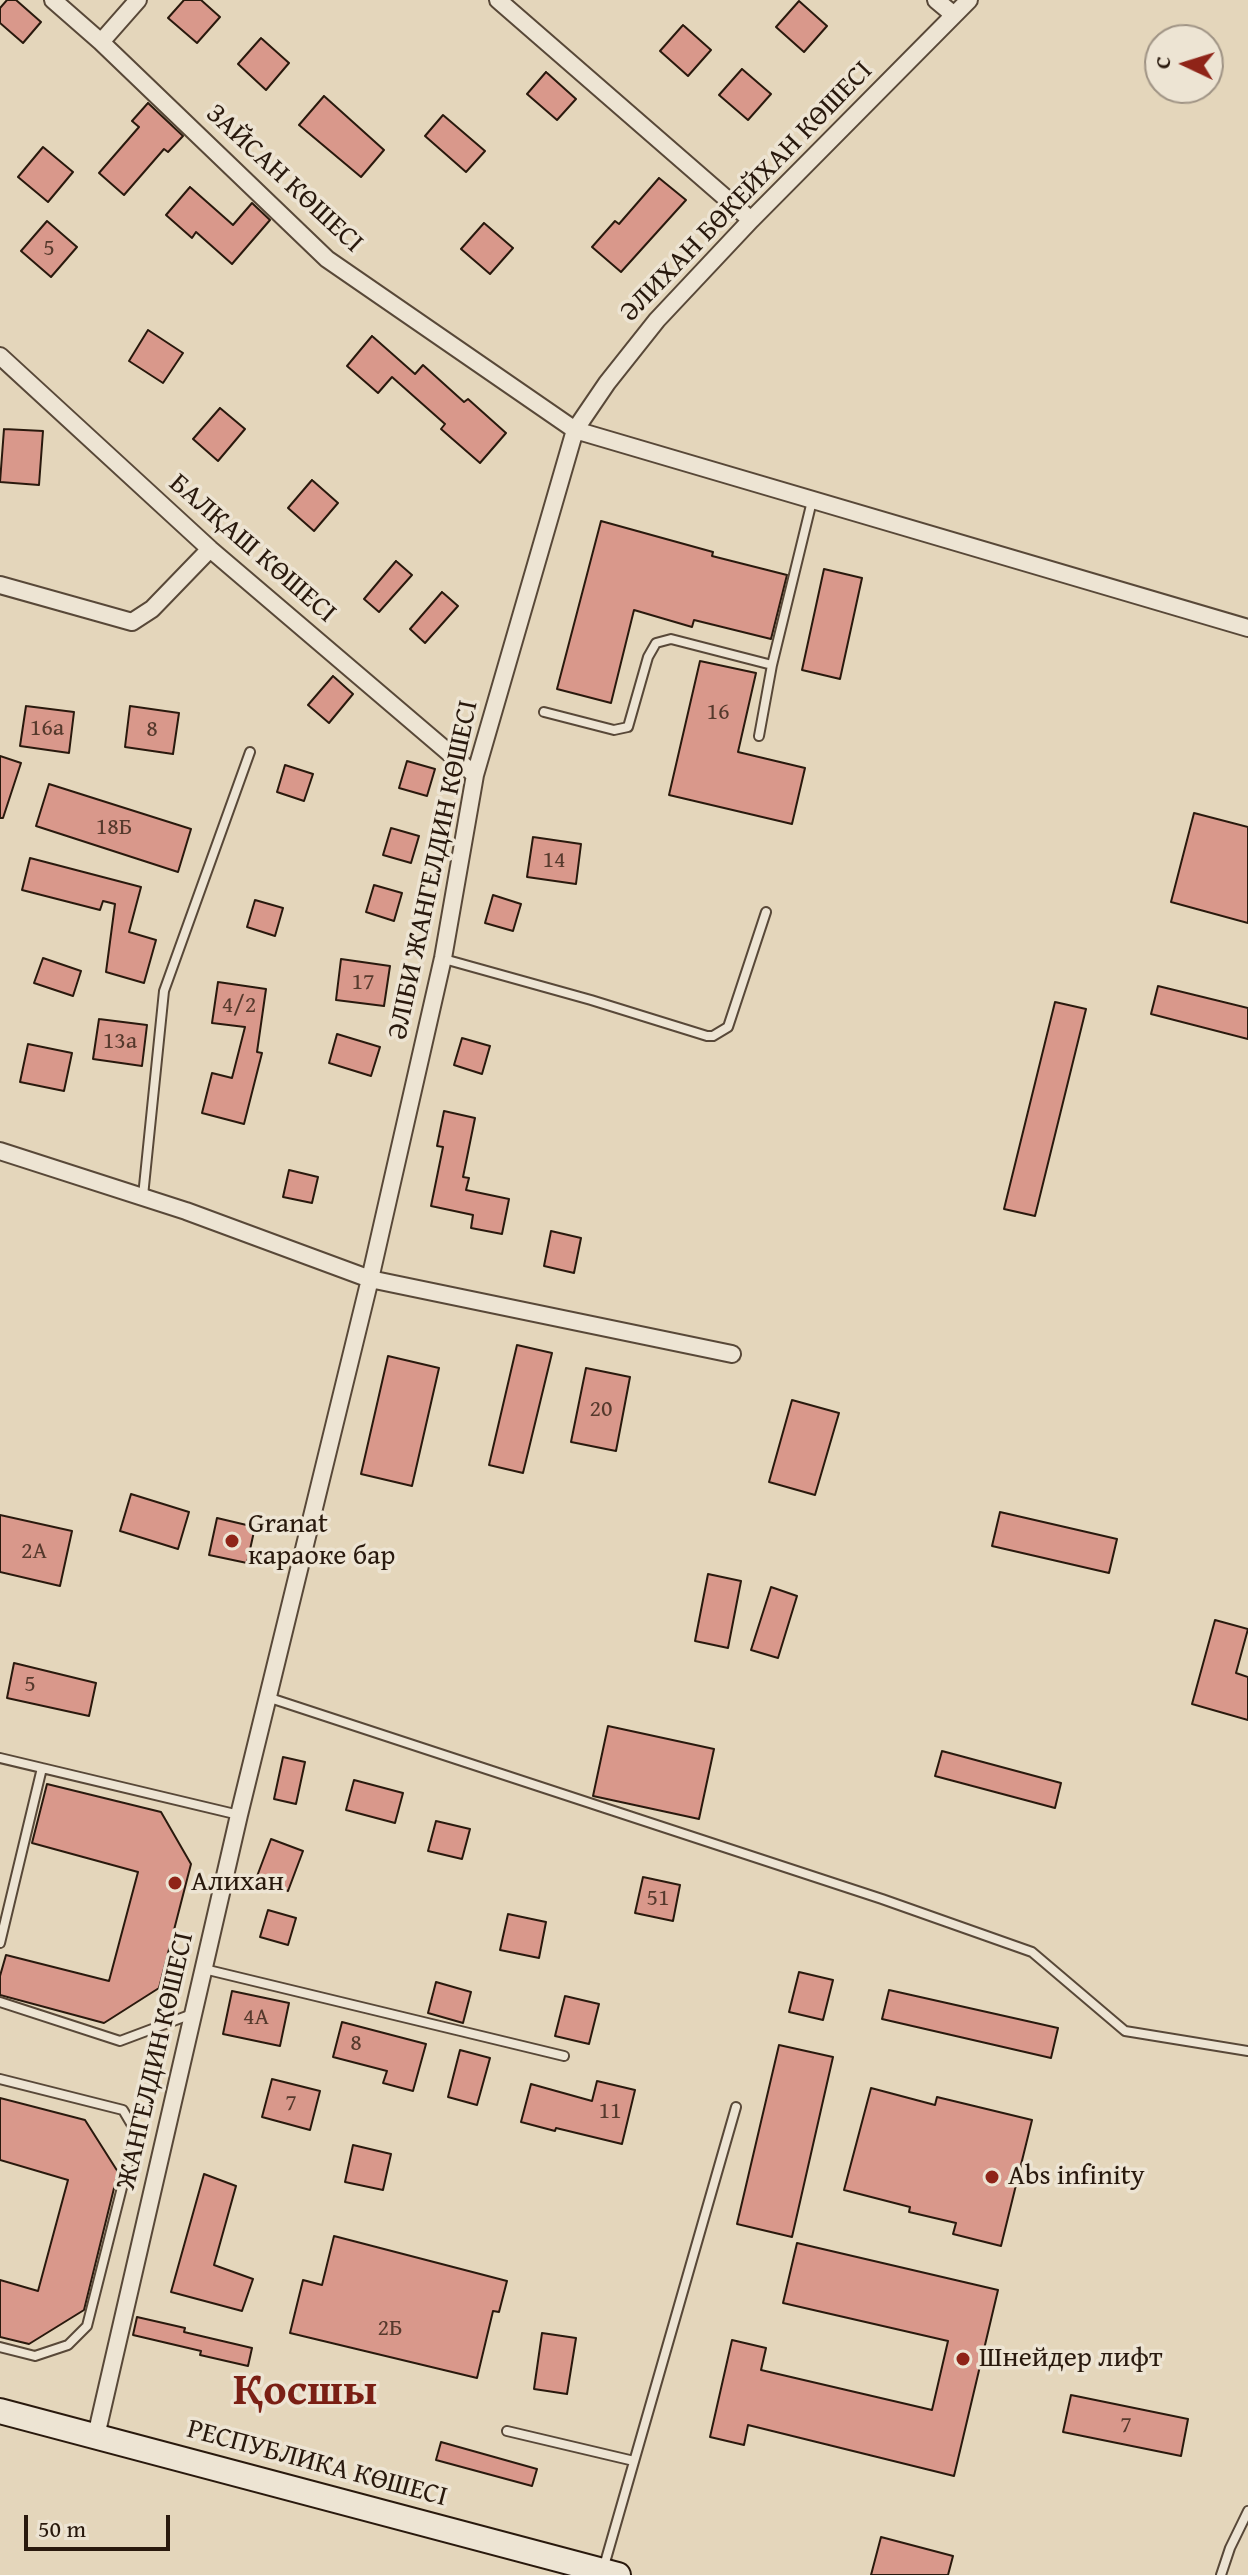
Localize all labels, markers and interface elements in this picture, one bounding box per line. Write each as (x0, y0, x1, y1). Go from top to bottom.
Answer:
north arrow (1144, 24, 1224, 104)
street label: ӘЛИХАН БӨКЕЙХАН КӨШЕСІ (614, 55, 880, 329)
text: С (1146, 55, 1178, 70)
street label: ЗАЙСАН КӨШЕСІ (198, 98, 370, 260)
house number: 5 (43, 235, 55, 263)
street label: БАЛҚАШ КӨШЕСІ (162, 467, 342, 631)
street label: ӘЛІБИ ЖАНГЕЛДИН КӨШЕСІ (382, 697, 486, 1043)
house number: 16 (706, 699, 730, 727)
house number: 16а (30, 715, 64, 743)
house number: 8 (146, 716, 158, 744)
house number: 18Б (96, 814, 132, 842)
house number: 14 (542, 847, 566, 875)
house number: 17 (351, 969, 375, 997)
house number: 4/2 (222, 992, 256, 1020)
house number: 13а (103, 1028, 137, 1056)
house number: 20 (589, 1396, 613, 1424)
place label: Granat караоке бар (248, 1508, 395, 1574)
marker: Granat караоке бар (223, 1532, 241, 1550)
house number: 2А (21, 1538, 47, 1566)
house number: 5 (24, 1671, 36, 1699)
place label: Алихан (191, 1866, 284, 1900)
marker: Алихан (166, 1874, 184, 1892)
house number: 51 (646, 1885, 670, 1913)
street label: ЖАНГЕЛДИН КӨШЕСІ (110, 1929, 202, 2193)
house number: 4А (243, 2004, 269, 2032)
house number: 8 (350, 2030, 362, 2058)
house number: 7 (285, 2090, 297, 2118)
house number: 11 (598, 2098, 622, 2126)
place label: Abs infinity (1008, 2160, 1145, 2194)
marker: Abs infinity (983, 2168, 1001, 2186)
house number: 2Б (377, 2315, 403, 2343)
place label: Шнейдер лифт (979, 2342, 1162, 2376)
marker: Шнейдер лифт (954, 2350, 972, 2368)
district label: Қосшы (233, 2367, 377, 2419)
house number: 7 (1120, 2412, 1132, 2440)
street label: РЕСПУБЛИКА КӨШЕСІ (183, 2413, 451, 2515)
scale bar (28, 2499, 174, 2549)
text: 50 m (38, 2511, 86, 2546)

